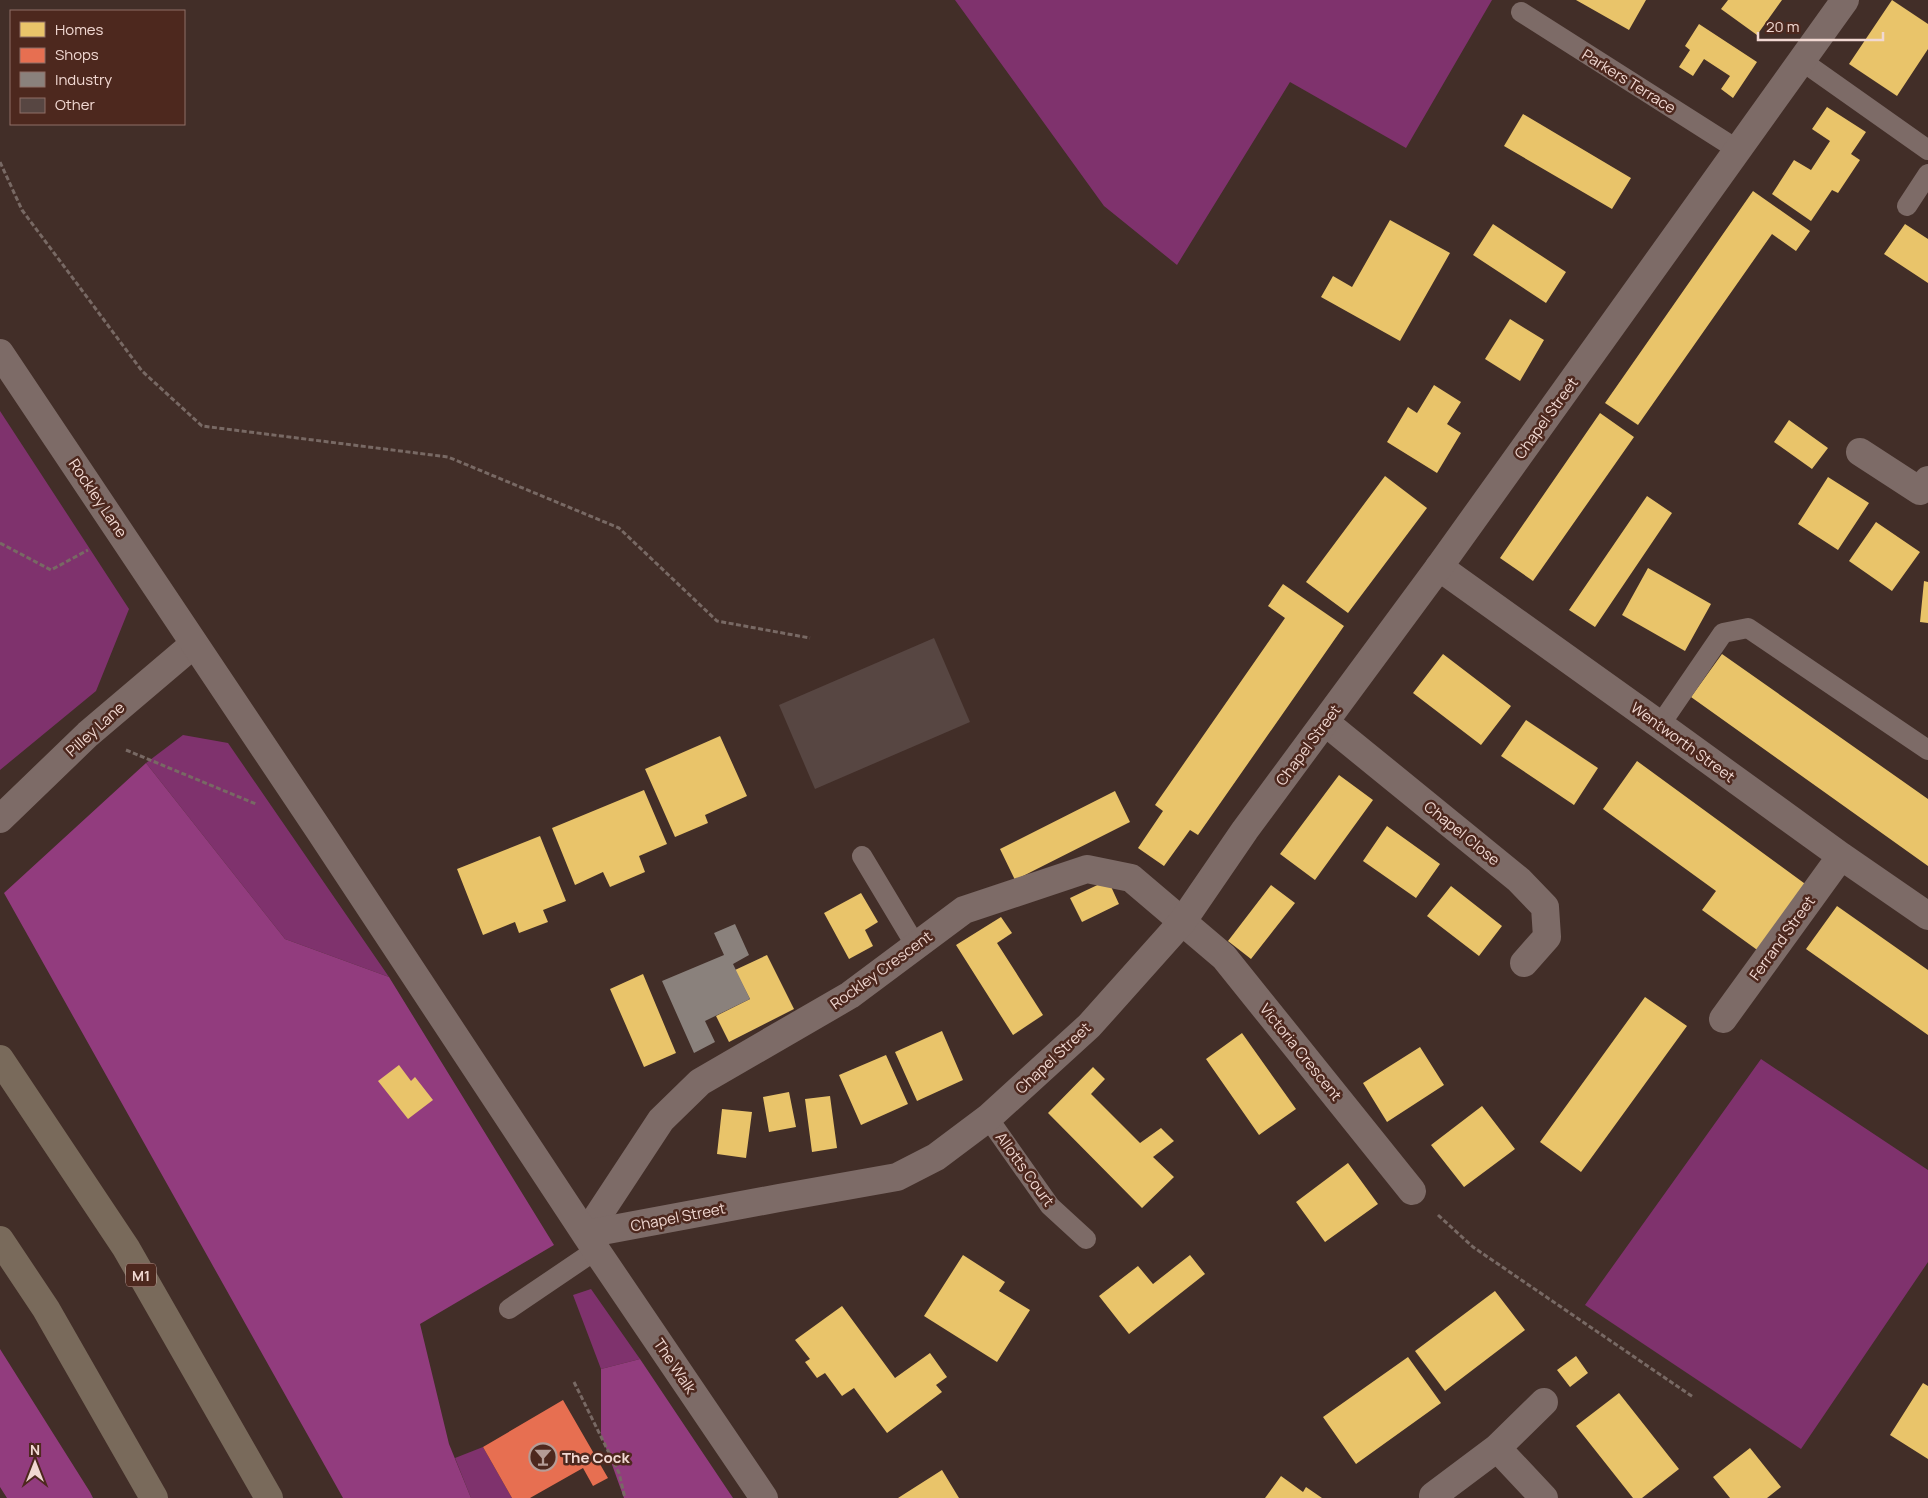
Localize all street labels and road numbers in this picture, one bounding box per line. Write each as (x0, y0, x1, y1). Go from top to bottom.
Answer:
street label: Parkers Terrace (1578, 44, 1680, 118)
street label: Chapel Street (1509, 373, 1583, 463)
street label: Rockley Lane (64, 455, 132, 542)
street label: Pilley Lane (61, 697, 129, 761)
street label: Wentworth Street (1627, 697, 1739, 787)
street label: Chapel Street (1271, 700, 1345, 790)
street label: Chapel Close (1420, 796, 1504, 870)
street label: Ferrand Street (1744, 891, 1820, 985)
street label: Rockley Crescent (826, 926, 936, 1014)
street label: Victoria Crescent (1255, 999, 1347, 1105)
street label: Chapel Street (1011, 1018, 1095, 1098)
street label: Allotts Court (991, 1128, 1059, 1210)
street label: Chapel Street (629, 1198, 727, 1236)
road number: M1 (126, 1264, 156, 1286)
street label: The Walk (649, 1334, 701, 1398)

